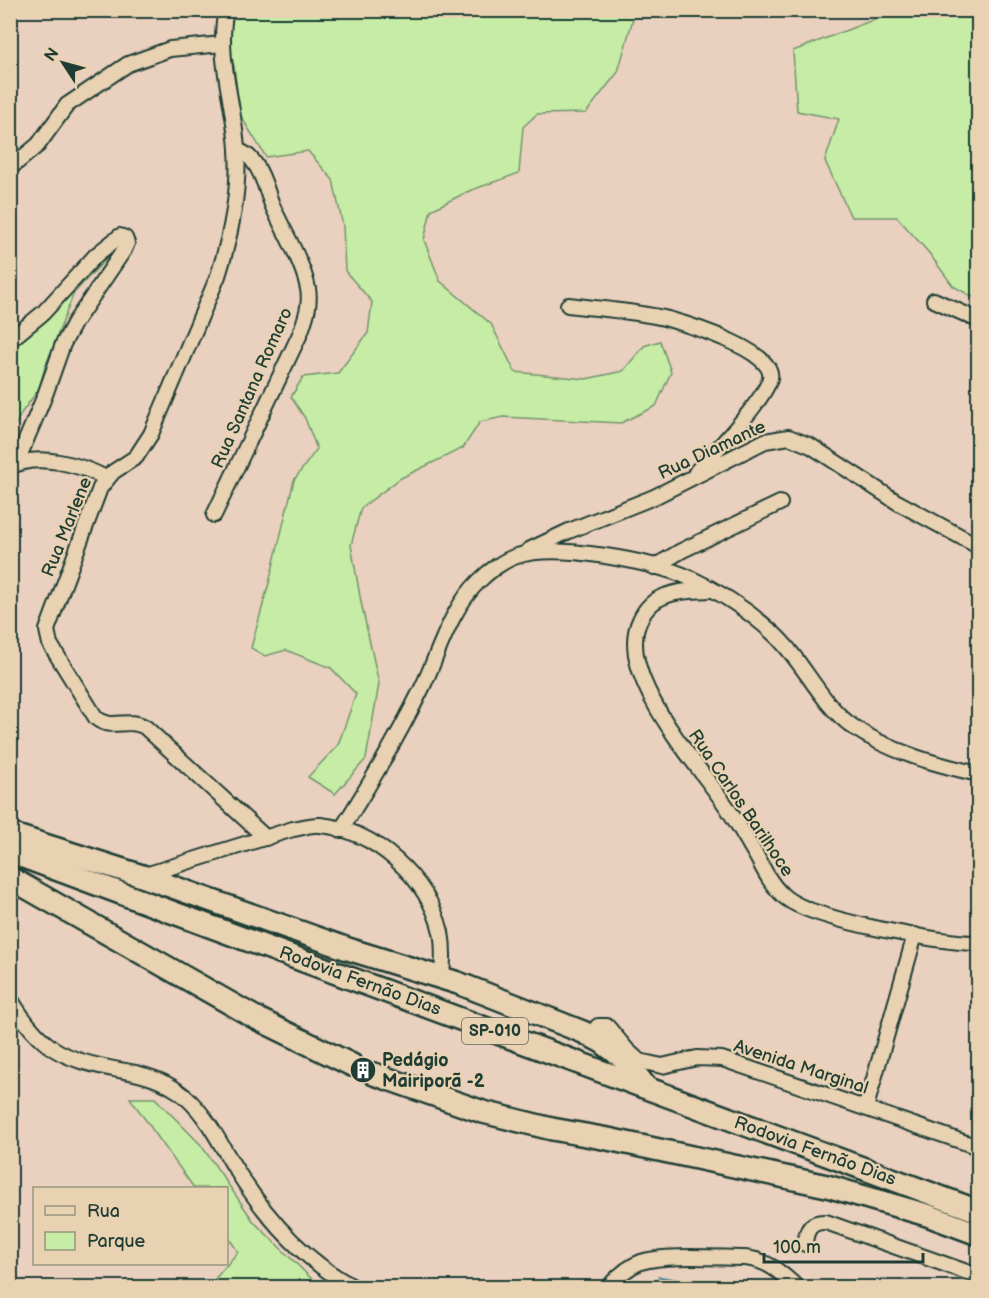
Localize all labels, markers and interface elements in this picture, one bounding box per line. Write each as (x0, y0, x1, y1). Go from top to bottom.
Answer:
north arrow (33, 33, 93, 93)
text: N (41, 45, 63, 66)
street label: Rua Santana Romaro (207, 304, 297, 472)
street label: Rua Diamante (655, 416, 769, 484)
street label: Rua Marlene (38, 474, 97, 580)
street label: Rua Carlos Barilhoce (684, 725, 798, 881)
street label: Rodovia Fernão Dias (276, 942, 444, 1020)
road number: SP-010 (462, 1018, 528, 1044)
street label: Avenida Marginal (731, 1035, 871, 1099)
place label: Pedágio Mairiporã -2 (382, 1050, 485, 1092)
building icon: Pedágio Mairiporã -2 (348, 1055, 378, 1085)
street label: Rodovia Fernão Dias (731, 1112, 899, 1190)
legend (33, 1187, 228, 1265)
text: Rua (87, 1201, 120, 1222)
scale bar (764, 1226, 923, 1264)
text: Parque (87, 1231, 145, 1252)
text: 100 m (773, 1237, 821, 1258)

